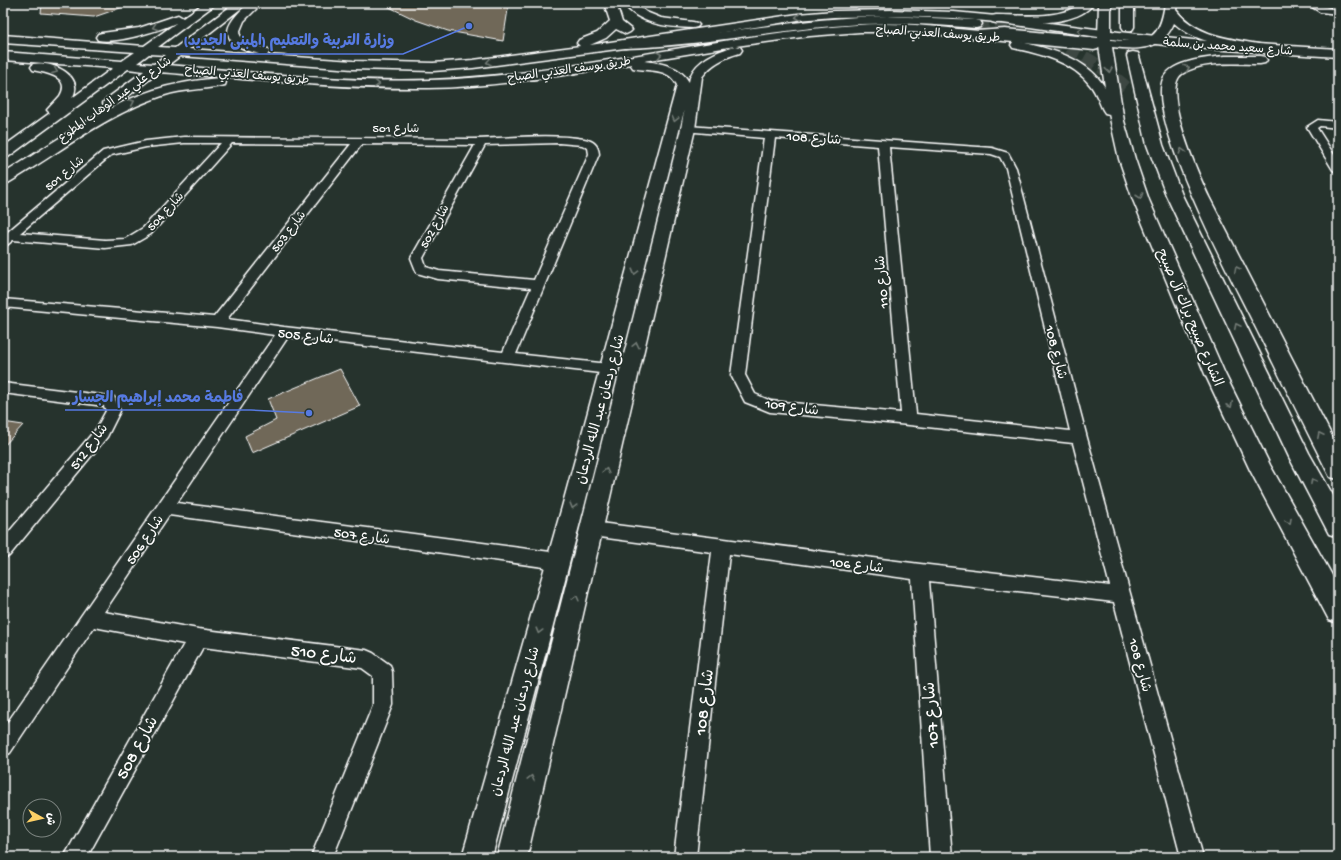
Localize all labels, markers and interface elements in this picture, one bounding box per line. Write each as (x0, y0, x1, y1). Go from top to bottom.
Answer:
one-way arrow (795, 13, 801, 22)
one-way arrow (152, 22, 159, 31)
street label: طريق يوسف العذبي الصباح (875, 24, 1001, 48)
callout: وزارة التربية والتعليم (المبنى الجديد) (176, 27, 403, 54)
one-way arrow (1077, 27, 1083, 36)
text: وزارة التربية والتعليم (المبنى الجديد) (184, 32, 395, 51)
street label: شارع سعيد محمد بن سلمة (1162, 36, 1293, 60)
one-way arrow (656, 51, 662, 60)
street label: شارع علي عبد الوهاب المطوع (56, 55, 176, 148)
street label: طريق يوسف العذبي الصباح (507, 55, 632, 89)
one-way arrow (486, 57, 492, 66)
street label: طريق يوسف العذبي الصباح (184, 64, 310, 90)
one-way arrow (1183, 64, 1190, 72)
one-way arrow (52, 67, 59, 75)
one-way arrow (1105, 67, 1113, 73)
one-way arrow (374, 79, 380, 88)
one-way arrow (129, 99, 136, 107)
one-way arrow (671, 115, 680, 122)
street label: شارع 501 (373, 123, 419, 137)
street label: شارع 108 (785, 129, 842, 150)
one-way arrow (1178, 148, 1187, 155)
street label: شارع 501 (43, 154, 88, 195)
street label: شارع 504 (145, 190, 188, 235)
one-way arrow (1135, 192, 1143, 199)
street label: شارع 502 (418, 203, 453, 251)
street label: شارع 503 (269, 209, 310, 256)
street label: الشارع صبيح براك آل صبيح (1152, 246, 1226, 389)
street label: شارع 110 (873, 255, 894, 310)
one-way arrow (1234, 266, 1242, 273)
one-way arrow (631, 268, 640, 275)
street label: شارع 108 (1039, 323, 1069, 381)
one-way arrow (1234, 323, 1242, 331)
street label: شارع 505 (277, 326, 335, 349)
street label: شارع ردعان عبد الله الردعان (573, 333, 630, 486)
one-way arrow (631, 342, 640, 349)
callout: فاطمة محمد إبراهيم الجسار (65, 383, 251, 410)
text: فاطمة محمد إبراهيم الجسار (71, 389, 244, 408)
street label: شارع 109 (763, 396, 820, 421)
one-way arrow (1225, 401, 1233, 408)
street label: شارع 512 (67, 421, 113, 474)
one-way arrow (1318, 432, 1325, 439)
one-way arrow (602, 468, 610, 475)
one-way arrow (1310, 478, 1317, 485)
one-way arrow (569, 502, 578, 509)
street label: شارع 506 (123, 512, 169, 568)
one-way arrow (1284, 517, 1292, 524)
street label: شارع 507 (333, 525, 391, 550)
street label: شارع 106 (828, 555, 885, 578)
one-way arrow (571, 595, 579, 601)
one-way arrow (535, 627, 544, 634)
street label: شارع 108 (1123, 636, 1154, 694)
street label: شارع 510 (290, 642, 358, 670)
street label: شارع ردعان عبد الله الردعان (488, 645, 545, 798)
street label: شارع 108 (692, 668, 720, 738)
street label: شارع 107 (921, 681, 945, 749)
street label: شارع 508 (113, 714, 164, 783)
one-way arrow (527, 775, 535, 782)
north arrow (22, 798, 62, 838)
text: ش (43, 812, 57, 826)

